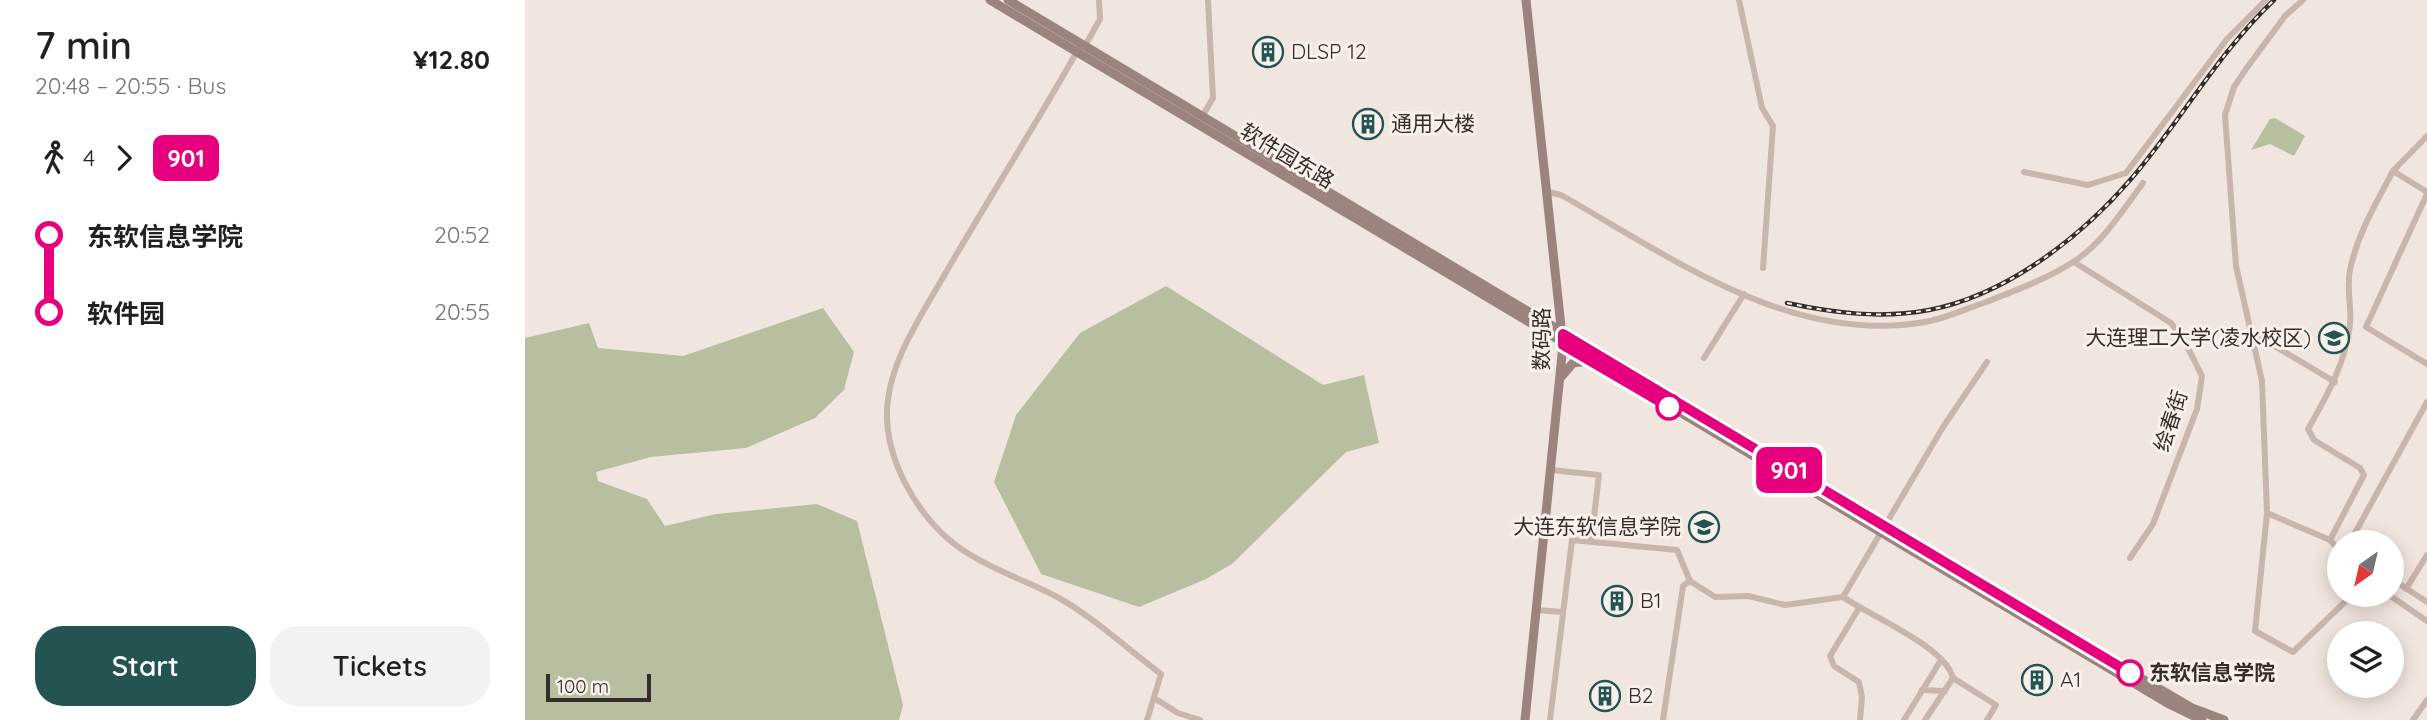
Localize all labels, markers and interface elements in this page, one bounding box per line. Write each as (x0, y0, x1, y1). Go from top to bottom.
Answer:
text: 7 min (35, 21, 132, 69)
building icon: DLSP 12 (1251, 35, 1285, 69)
place label: DLSP 12 (1291, 38, 1367, 64)
text: ¥12.80 (413, 43, 490, 76)
text: 20:48 – 20:55 · Bus (35, 71, 226, 100)
building icon: 通用大楼 (1351, 107, 1385, 141)
place label: 通用大楼 (1391, 110, 1475, 136)
street label: 软件园东路 (1236, 117, 1339, 193)
icon: walk (35, 139, 73, 177)
icon: forward (105, 139, 143, 177)
text: 4 (83, 143, 95, 172)
text: 901 (167, 143, 205, 173)
text: 东软信息学院 (87, 220, 243, 253)
text: 20:52 (434, 220, 490, 249)
text: 软件园 (87, 297, 165, 330)
text: 20:55 (434, 297, 490, 326)
street label: 数码路 (1528, 308, 1554, 371)
school or university icon: 大连理工大学(凌水校区) (2317, 321, 2351, 355)
place label: 大连理工大学(凌水校区) (2085, 324, 2311, 350)
street label: 绘春街 (2148, 387, 2192, 455)
unlabelled marker (1656, 394, 1682, 420)
line badge: 901 (1749, 447, 1829, 493)
text: 901 (1770, 455, 1808, 485)
school or university icon: 大连东软信息学院 (1687, 510, 1721, 544)
place label: 大连东软信息学院 (1513, 513, 1681, 539)
north arrow (2327, 530, 2405, 607)
map controls (2327, 530, 2404, 698)
building icon: B1 (1600, 584, 1634, 618)
place label: B1 (1640, 587, 1661, 613)
button: layers (2327, 621, 2404, 698)
button: Start (35, 626, 256, 706)
button: Tickets (270, 626, 490, 706)
place label: 东软信息学院 (2149, 659, 2275, 685)
marker: 东软信息学院 (2117, 660, 2143, 686)
building icon: A1 (2020, 663, 2054, 697)
place label: A1 (2060, 666, 2081, 692)
scale bar (546, 671, 651, 703)
text: 100 m (557, 674, 609, 698)
building icon: B2 (1588, 679, 1622, 713)
place label: B2 (1628, 682, 1653, 708)

